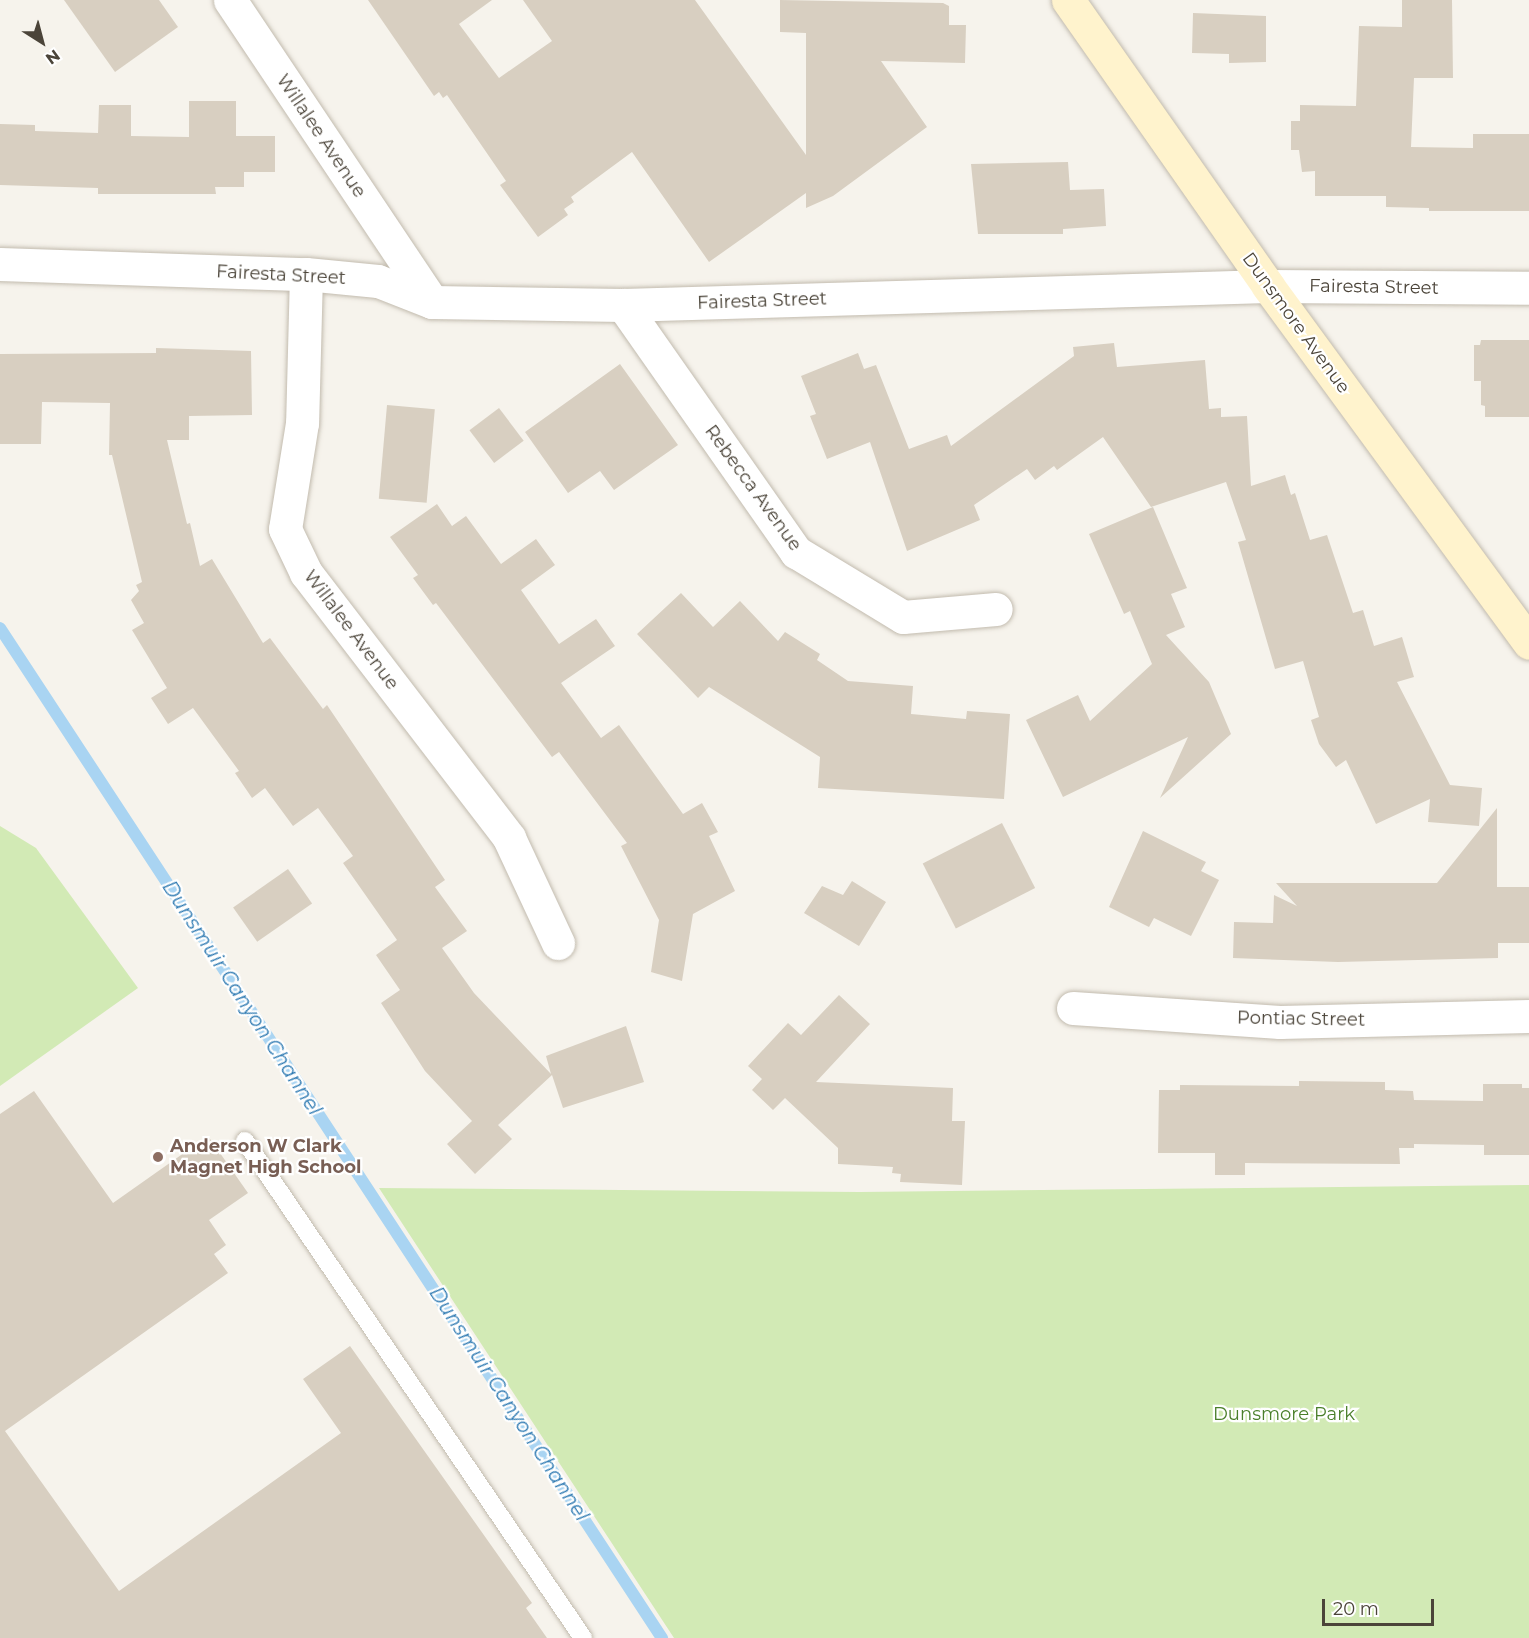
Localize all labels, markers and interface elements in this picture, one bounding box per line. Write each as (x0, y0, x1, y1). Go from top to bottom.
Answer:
north arrow (12, 12, 72, 72)
text: N (42, 45, 64, 68)
street label: Willalee Avenue (272, 70, 370, 202)
street label: Dunsmore Avenue (1238, 248, 1354, 398)
street label: Fairesta Street (216, 261, 346, 289)
street label: Fairesta Street (1309, 275, 1439, 299)
street label: Fairesta Street (697, 288, 827, 314)
street label: Rebecca Avenue (700, 421, 806, 555)
street label: Willalee Avenue (299, 566, 403, 694)
water label: Dunsmuir Canyon Channel (157, 876, 327, 1120)
street label: Pontiac Street (1237, 1007, 1365, 1031)
place label: Anderson W Clark Magnet High School (170, 1136, 361, 1178)
marker: Anderson W Clark Magnet High School (151, 1150, 165, 1164)
water label: Dunsmuir Canyon Channel (424, 1282, 594, 1526)
park label: Dunsmore Park (1213, 1403, 1355, 1425)
scale bar (1325, 1587, 1438, 1625)
text: 20 m (1333, 1598, 1379, 1620)

